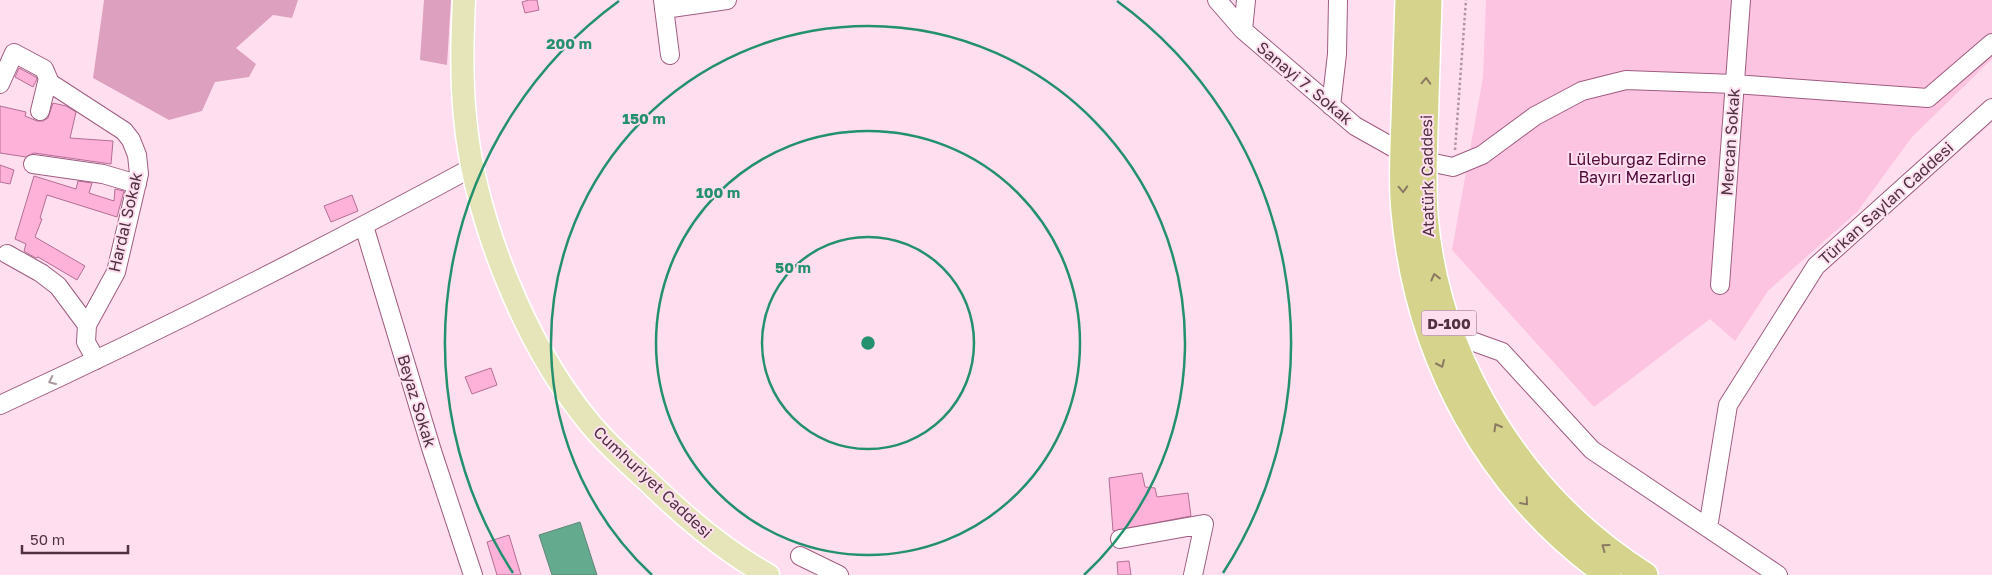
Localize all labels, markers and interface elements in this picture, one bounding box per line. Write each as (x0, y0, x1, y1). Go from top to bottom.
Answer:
text: 200 m (546, 34, 592, 52)
street label: Sanayi 7. Sokak (1253, 37, 1357, 129)
one-way arrow (1421, 77, 1432, 85)
street label: Mercan Sokak (1716, 88, 1744, 196)
text: 150 m (622, 109, 666, 127)
street label: Atatürk Caddesi (1416, 115, 1438, 237)
street label: Türkan Saylan Caddesi (1815, 137, 1957, 269)
park label: Lüleburgaz Edirne Bayırı Mezarlığı (1568, 149, 1706, 187)
street label: Hardal Sokak (104, 170, 146, 274)
text: 100 m (696, 183, 740, 201)
one-way arrow (1397, 185, 1408, 193)
text: 50 m (775, 258, 811, 276)
one-way arrow (1430, 273, 1441, 282)
road number: D-100 (1422, 310, 1476, 336)
centre of rings (859, 334, 877, 352)
street label: Beyaz Sokak (393, 352, 441, 450)
one-way arrow (1434, 359, 1445, 368)
one-way arrow (48, 375, 57, 385)
street label: Cumhuriyet Caddesi (590, 422, 716, 542)
one-way arrow (1493, 423, 1503, 432)
one-way arrow (1520, 496, 1529, 505)
scale bar (22, 522, 129, 554)
text: 50 m (30, 530, 65, 548)
one-way arrow (1601, 544, 1611, 553)

